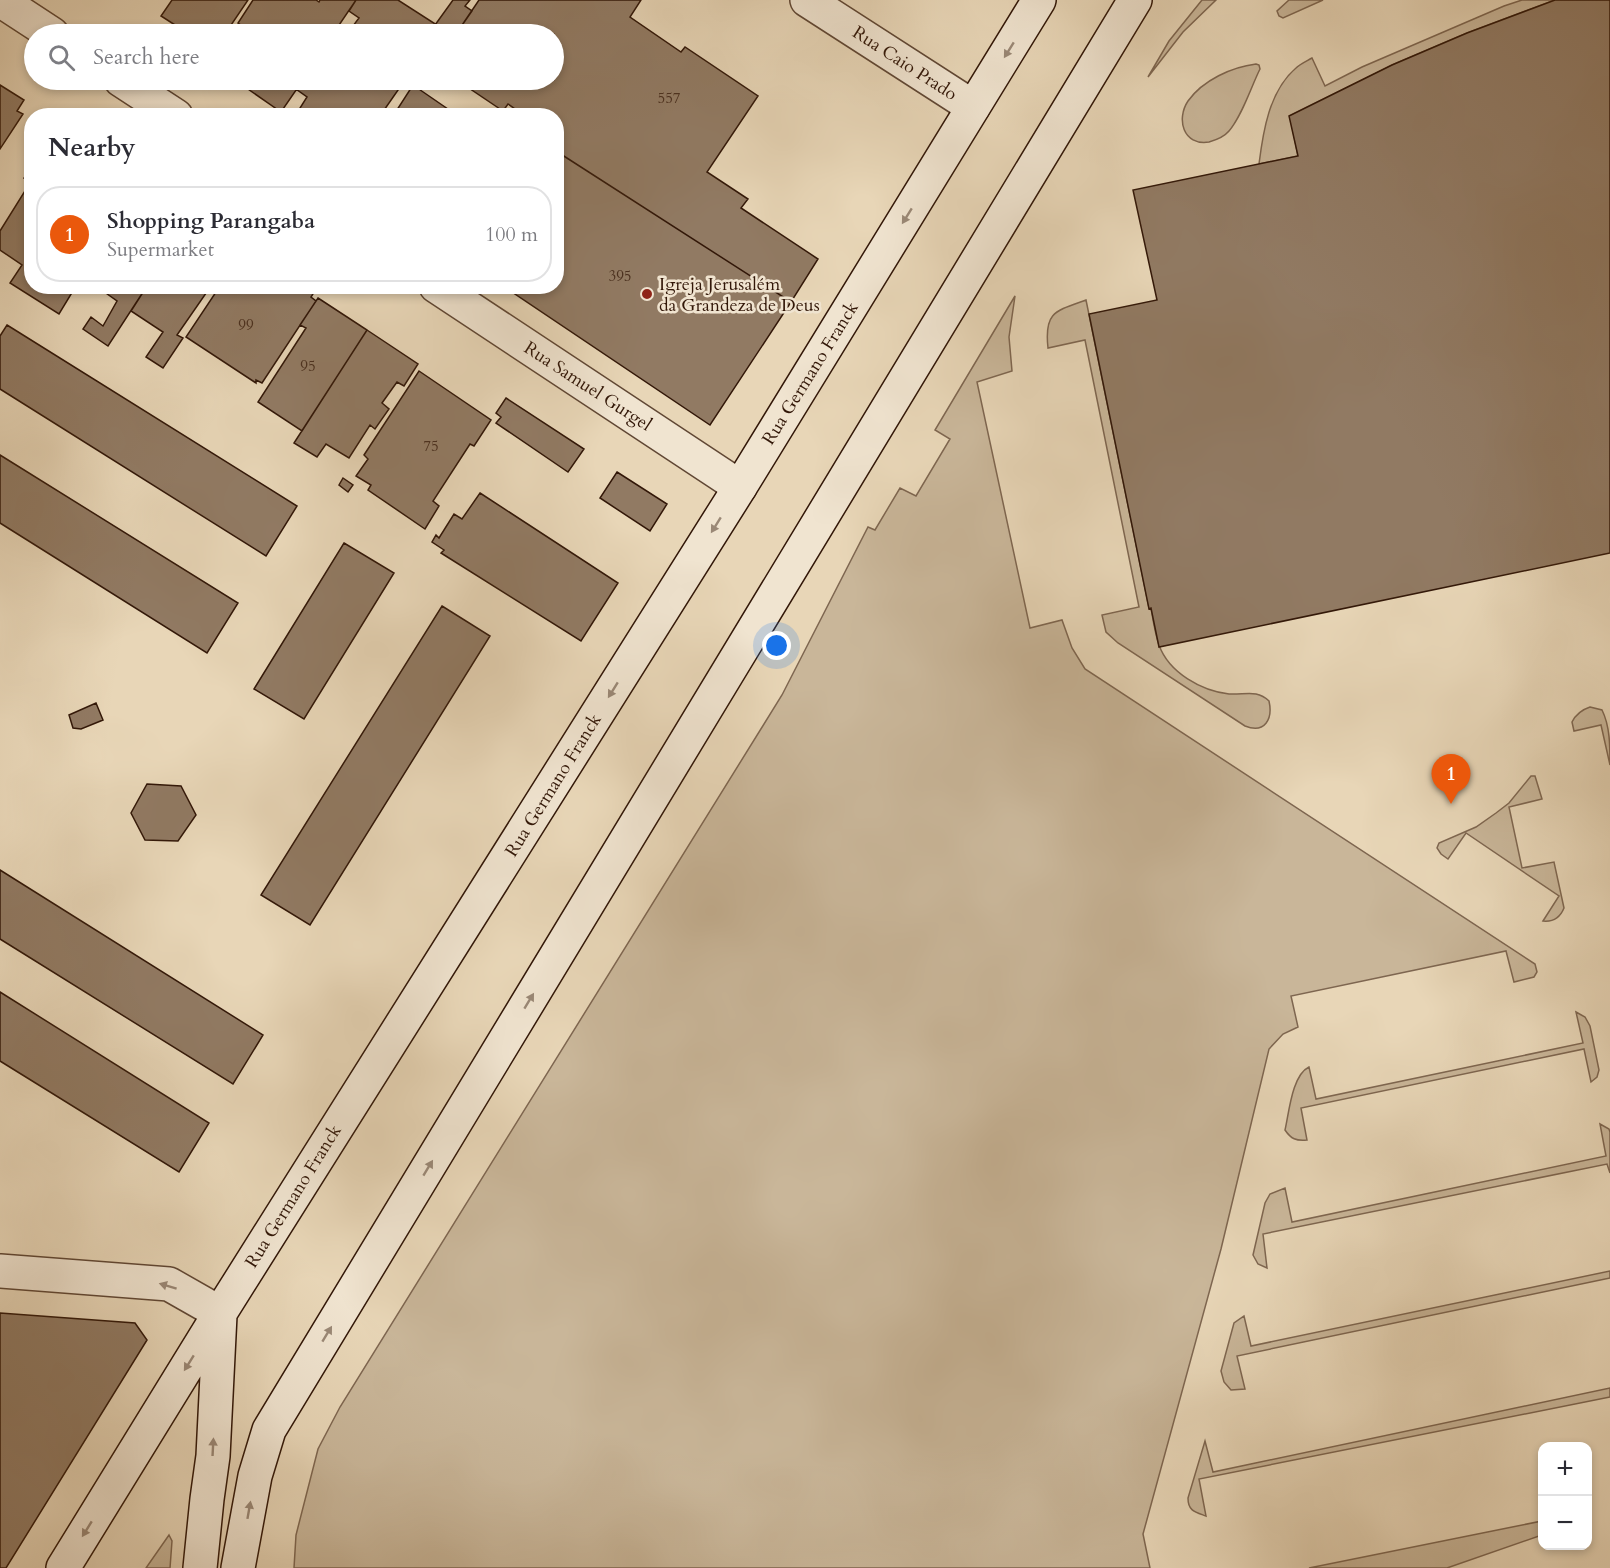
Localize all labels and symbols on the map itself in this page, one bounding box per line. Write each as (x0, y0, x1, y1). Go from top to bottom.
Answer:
street label: Rua Caio Prado (847, 20, 962, 107)
one-way arrow (1003, 42, 1014, 58)
house number: 557 (657, 88, 681, 108)
one-way arrow (901, 208, 912, 224)
house number: 395 (608, 266, 632, 286)
place label: Igreja Jerusalém da Grandeza de Deus (659, 272, 820, 318)
marker: Igreja Jerusalém da Grandeza de Deus (640, 287, 654, 301)
street label: Rua Germano Franck (756, 297, 865, 450)
house number: 99 (238, 315, 254, 335)
street label: Rua Samuel Gurgel (519, 336, 657, 437)
house number: 95 (300, 356, 316, 376)
house number: 75 (423, 436, 439, 456)
one-way arrow (711, 517, 722, 533)
your location (762, 631, 791, 660)
one-way arrow (607, 682, 618, 698)
street label: Rua Germano Franck (499, 709, 608, 862)
pin: 1 (1432, 754, 1470, 804)
one-way arrow (523, 993, 534, 1009)
street label: Rua Germano Franck (239, 1120, 348, 1273)
one-way arrow (422, 1159, 433, 1176)
one-way arrow (159, 1281, 177, 1290)
one-way arrow (321, 1326, 332, 1342)
one-way arrow (184, 1355, 195, 1371)
one-way arrow (209, 1438, 218, 1457)
one-way arrow (244, 1501, 253, 1520)
one-way arrow (81, 1521, 92, 1537)

